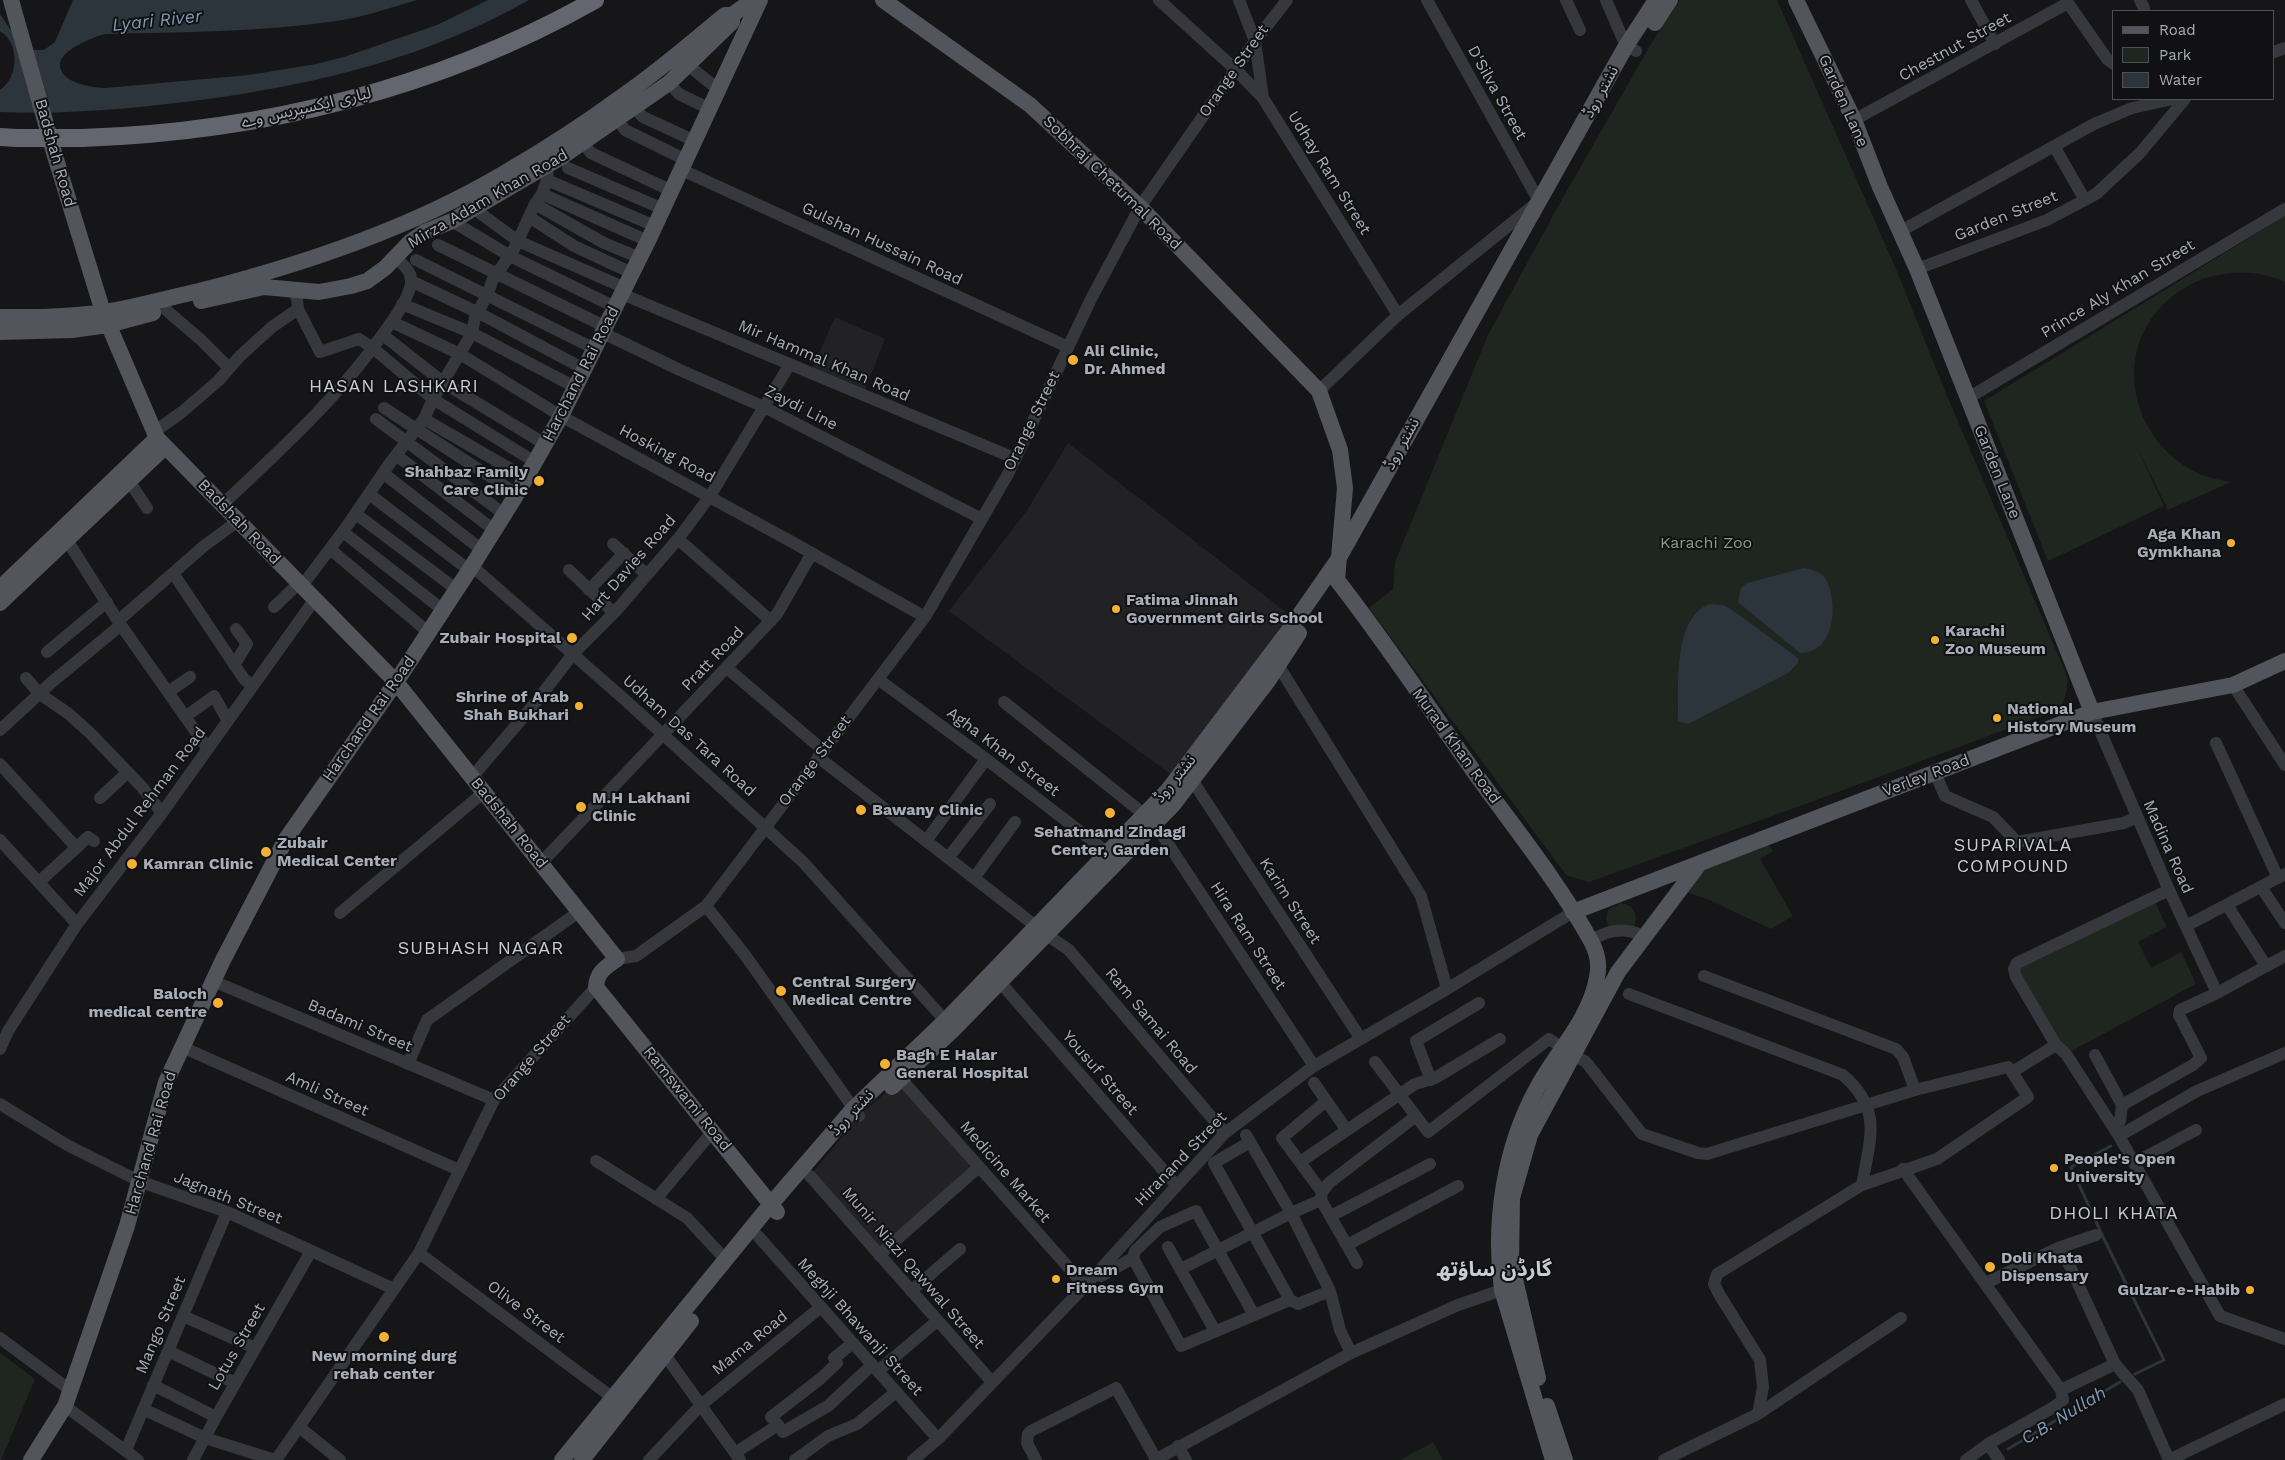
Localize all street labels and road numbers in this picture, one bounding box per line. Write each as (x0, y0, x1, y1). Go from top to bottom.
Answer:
street label: Chestnut Street (1896, 8, 2014, 86)
street label: Orange Street (1195, 21, 1273, 121)
street label: D'Silva Street (1463, 42, 1531, 144)
street label: Garden Lane (1814, 52, 1872, 150)
street label: نشتر روڈ (1579, 63, 1623, 121)
street label: لیاری ایکسپریس وے (239, 84, 373, 132)
street label: Badshah Road (30, 97, 80, 209)
street label: Udhay Ram Street (1283, 108, 1375, 238)
street label: Sobhraj Chetumal Road (1039, 112, 1185, 254)
street label: Mirza Adam Khan Road (405, 145, 571, 253)
street label: Garden Street (1952, 187, 2060, 245)
street label: Gulshan Hussain Road (799, 198, 965, 290)
street label: Prince Aly Khan Street (2038, 235, 2198, 343)
street label: Harchand Rai Road (539, 303, 623, 445)
street label: Mir Hammal Khan Road (735, 316, 913, 406)
street label: Orange Street (1000, 368, 1064, 474)
street label: Zaydi Line (761, 381, 841, 435)
street label: نشتر روڈ (1380, 415, 1424, 473)
street label: Hosking Road (616, 421, 718, 487)
street label: Garden Lane (1970, 422, 2024, 522)
street label: Badshah Road (193, 475, 285, 569)
street label: Hart Davies Road (578, 511, 680, 625)
street label: Pratt Road (678, 623, 748, 695)
street label: Harchand Rai Road (318, 653, 420, 785)
street label: Udham Das Tara Road (619, 671, 759, 801)
street label: Murad Khan Road (1408, 684, 1504, 808)
street label: Agha Khan Street (943, 703, 1063, 801)
street label: Orange Street (775, 712, 855, 810)
street label: Major Abdul Rehman Road (70, 723, 210, 901)
street label: نشتر روڈ (1150, 751, 1200, 807)
street label: Verley Road (1880, 751, 1972, 801)
street label: Badshah Road (467, 774, 551, 872)
street label: Madina Road (2139, 797, 2197, 897)
street label: Karim Street (1255, 854, 1325, 948)
street label: Hira Ram Street (1206, 878, 1290, 994)
street label: Ram Samai Road (1101, 964, 1201, 1078)
street label: Badami Street (305, 995, 415, 1057)
street label: Orange Street (489, 1011, 575, 1105)
street label: Yousuf Street (1058, 1027, 1142, 1119)
street label: Ramswami Road (639, 1043, 735, 1155)
street label: Amli Street (283, 1067, 371, 1121)
street label: Harchand Rai Road (121, 1069, 181, 1217)
street label: نشتر روڈ (826, 1086, 878, 1140)
street label: Hiranand Street (1131, 1108, 1231, 1210)
street label: Medicine Market (956, 1117, 1054, 1227)
street label: Jagnath Street (171, 1168, 285, 1228)
street label: Munir Niazi Qawwal Street (838, 1183, 988, 1353)
street label: Meghji Bhawanji Street (793, 1254, 927, 1400)
street label: Mango Street (132, 1273, 190, 1377)
street label: Olive Street (483, 1277, 569, 1347)
street label: Lotus Street (204, 1300, 270, 1394)
street label: Mama Road (708, 1307, 792, 1379)

